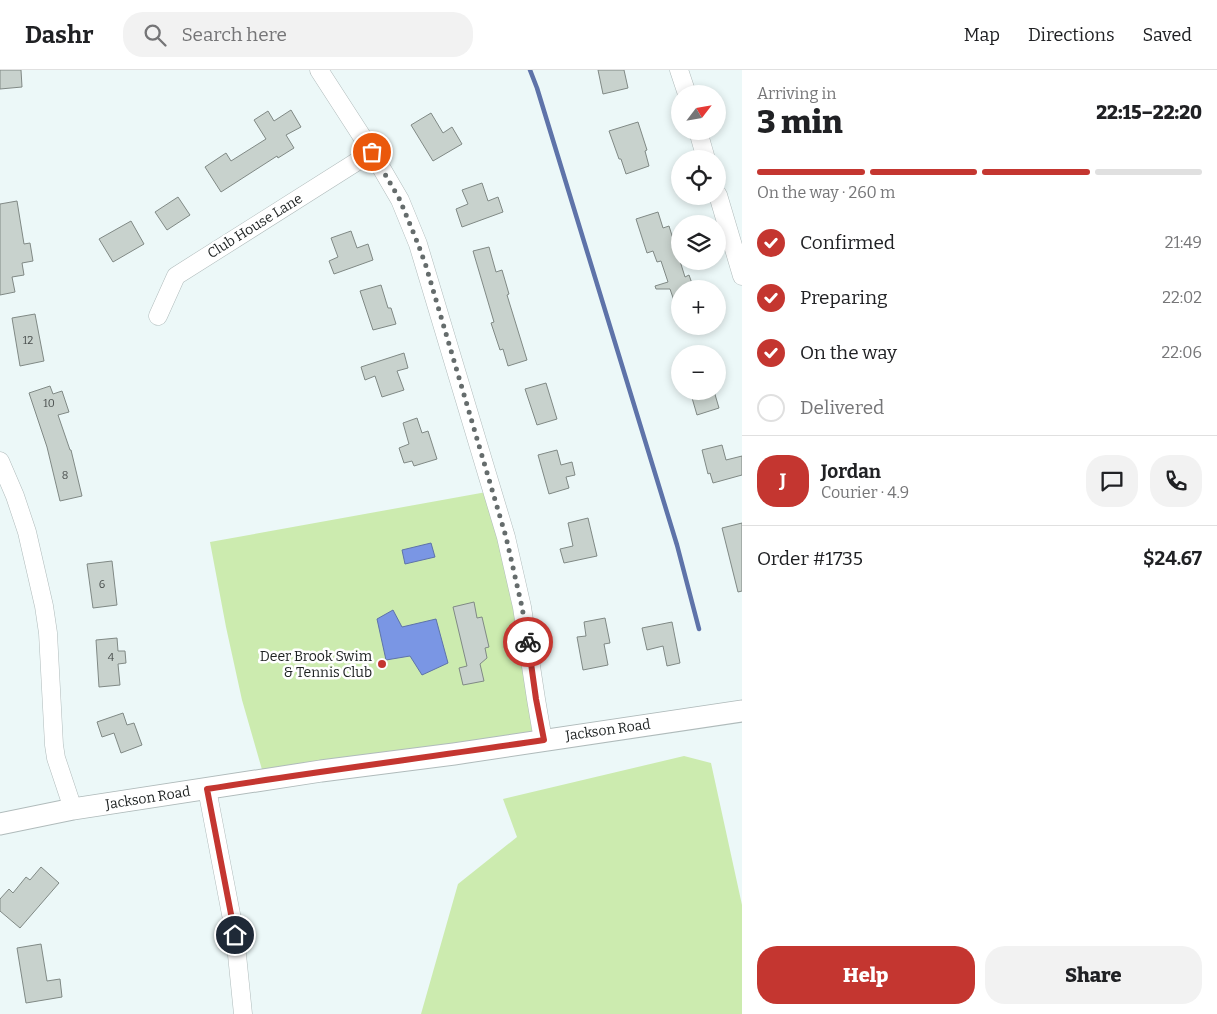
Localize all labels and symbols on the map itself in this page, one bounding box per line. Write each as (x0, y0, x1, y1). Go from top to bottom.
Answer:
north arrow (671, 85, 726, 140)
pin (351, 131, 393, 173)
street label: Club House Lane (204, 190, 306, 262)
house number: 12 (23, 334, 33, 347)
house number: 10 (43, 397, 55, 410)
house number: 8 (62, 469, 68, 482)
house number: 6 (99, 578, 105, 591)
courier (503, 617, 553, 667)
place label: Deer Brook Swim & Tennis Club (260, 648, 373, 681)
house number: 4 (108, 651, 115, 664)
marker: Deer Brook Swim & Tennis Club (376, 658, 388, 670)
street label: Jackson Road (563, 716, 652, 745)
street label: Jackson Road (103, 783, 192, 813)
pin (214, 914, 256, 956)

